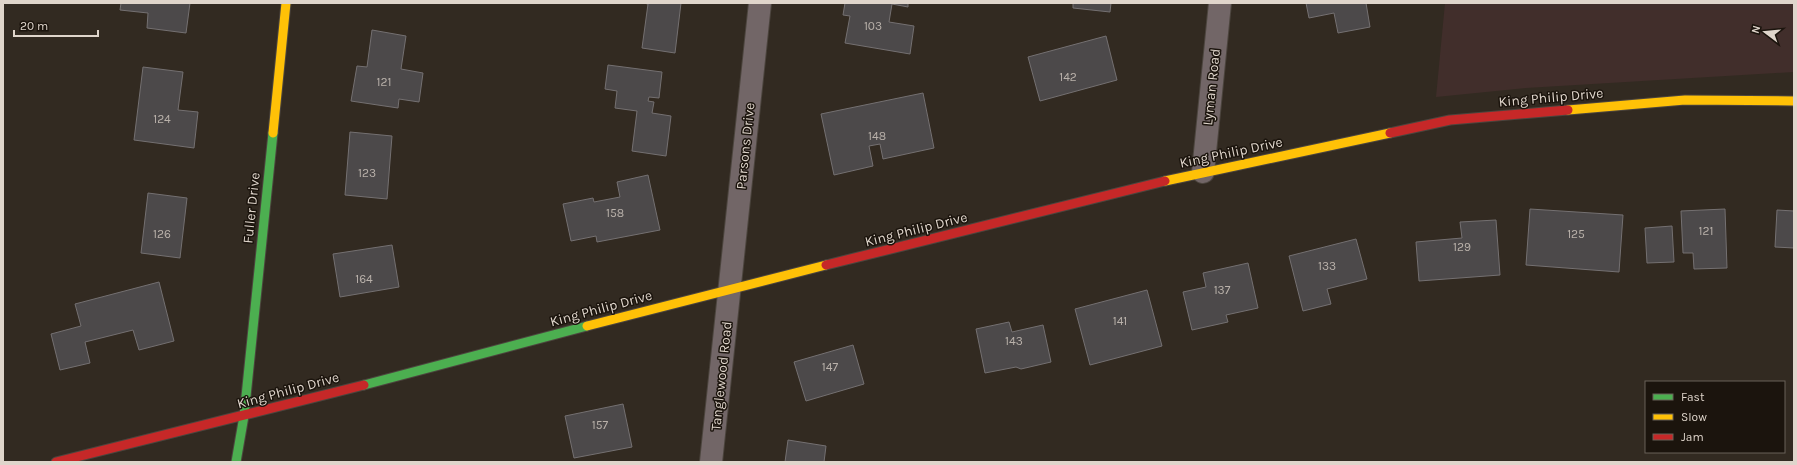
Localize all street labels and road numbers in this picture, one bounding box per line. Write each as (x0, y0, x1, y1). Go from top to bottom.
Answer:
street label: Lyman Road (1199, 48, 1224, 126)
street label: King Philip Drive (1498, 84, 1604, 111)
street label: Parsons Drive (732, 102, 759, 190)
street label: King Philip Drive (1178, 133, 1284, 172)
street label: Fuller Drive (239, 172, 264, 245)
street label: King Philip Drive (863, 209, 969, 250)
street label: King Philip Drive (548, 287, 654, 330)
street label: Tanglewood Road (707, 320, 736, 432)
street label: King Philip Drive (235, 369, 341, 412)

